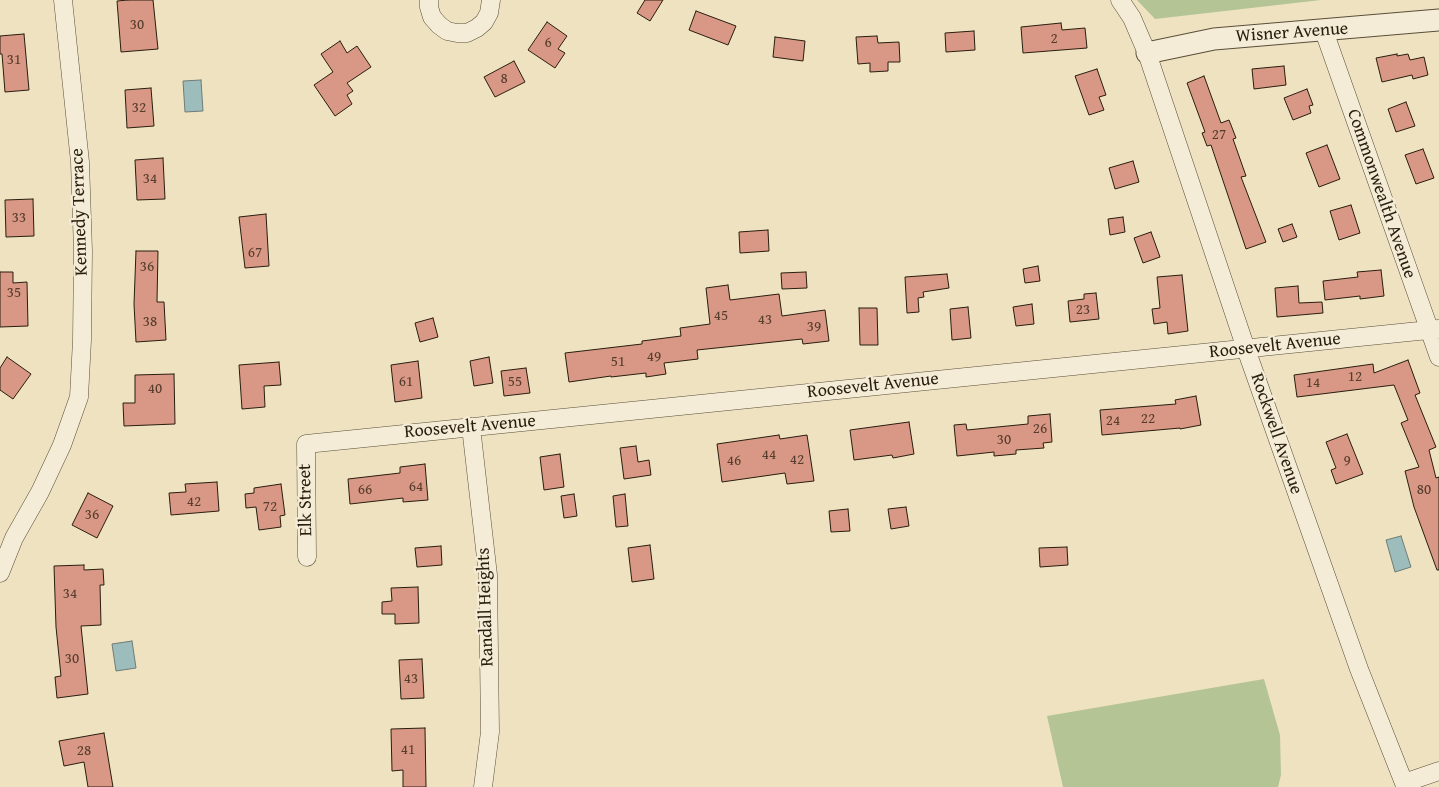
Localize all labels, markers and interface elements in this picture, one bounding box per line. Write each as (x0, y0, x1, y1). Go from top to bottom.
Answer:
house number: 30 (130, 16, 144, 34)
street label: Wisner Avenue (1235, 18, 1349, 48)
house number: 2 (1050, 30, 1058, 48)
house number: 6 (544, 34, 552, 52)
house number: 31 (7, 51, 21, 69)
house number: 8 (500, 70, 508, 88)
house number: 32 (132, 99, 146, 117)
street label: Commonwealth Avenue (1342, 106, 1420, 282)
house number: 27 (1212, 126, 1226, 144)
street label: Kennedy Terrace (67, 148, 93, 276)
house number: 34 (143, 170, 157, 188)
house number: 33 (12, 209, 26, 227)
house number: 67 (248, 244, 262, 262)
house number: 36 (140, 258, 154, 276)
house number: 35 (7, 284, 21, 302)
house number: 23 (1076, 301, 1090, 319)
house number: 45 (714, 307, 728, 325)
house number: 43 (758, 311, 772, 329)
house number: 38 (143, 313, 157, 331)
house number: 39 (807, 318, 821, 336)
street label: Roosevelt Avenue (1208, 328, 1342, 364)
house number: 49 (647, 348, 661, 366)
house number: 51 (611, 353, 625, 371)
street label: Roosevelt Avenue (806, 368, 940, 404)
house number: 12 (1348, 368, 1362, 386)
street label: Rockwell Avenue (1245, 371, 1307, 497)
house number: 61 (399, 373, 413, 391)
house number: 55 (508, 373, 522, 391)
house number: 14 (1306, 374, 1320, 392)
house number: 40 (148, 380, 162, 398)
street label: Roosevelt Avenue (403, 410, 537, 444)
house number: 22 (1141, 410, 1155, 428)
house number: 24 (1106, 412, 1120, 430)
house number: 26 (1033, 420, 1047, 438)
house number: 30 (997, 431, 1011, 449)
house number: 44 (762, 446, 776, 464)
house number: 42 (790, 451, 804, 469)
house number: 46 (727, 452, 741, 470)
house number: 9 (1343, 452, 1351, 470)
street label: Elk Street (295, 463, 317, 537)
house number: 64 (409, 478, 423, 496)
house number: 66 (358, 481, 372, 499)
house number: 80 (1417, 481, 1431, 499)
house number: 42 (187, 493, 201, 511)
house number: 72 (263, 498, 277, 516)
house number: 36 (85, 506, 99, 524)
street label: Randall Heights (473, 547, 499, 667)
house number: 34 (63, 585, 77, 603)
house number: 30 (65, 650, 79, 668)
house number: 43 (404, 670, 418, 688)
house number: 41 (401, 741, 415, 759)
house number: 28 (77, 742, 91, 760)

